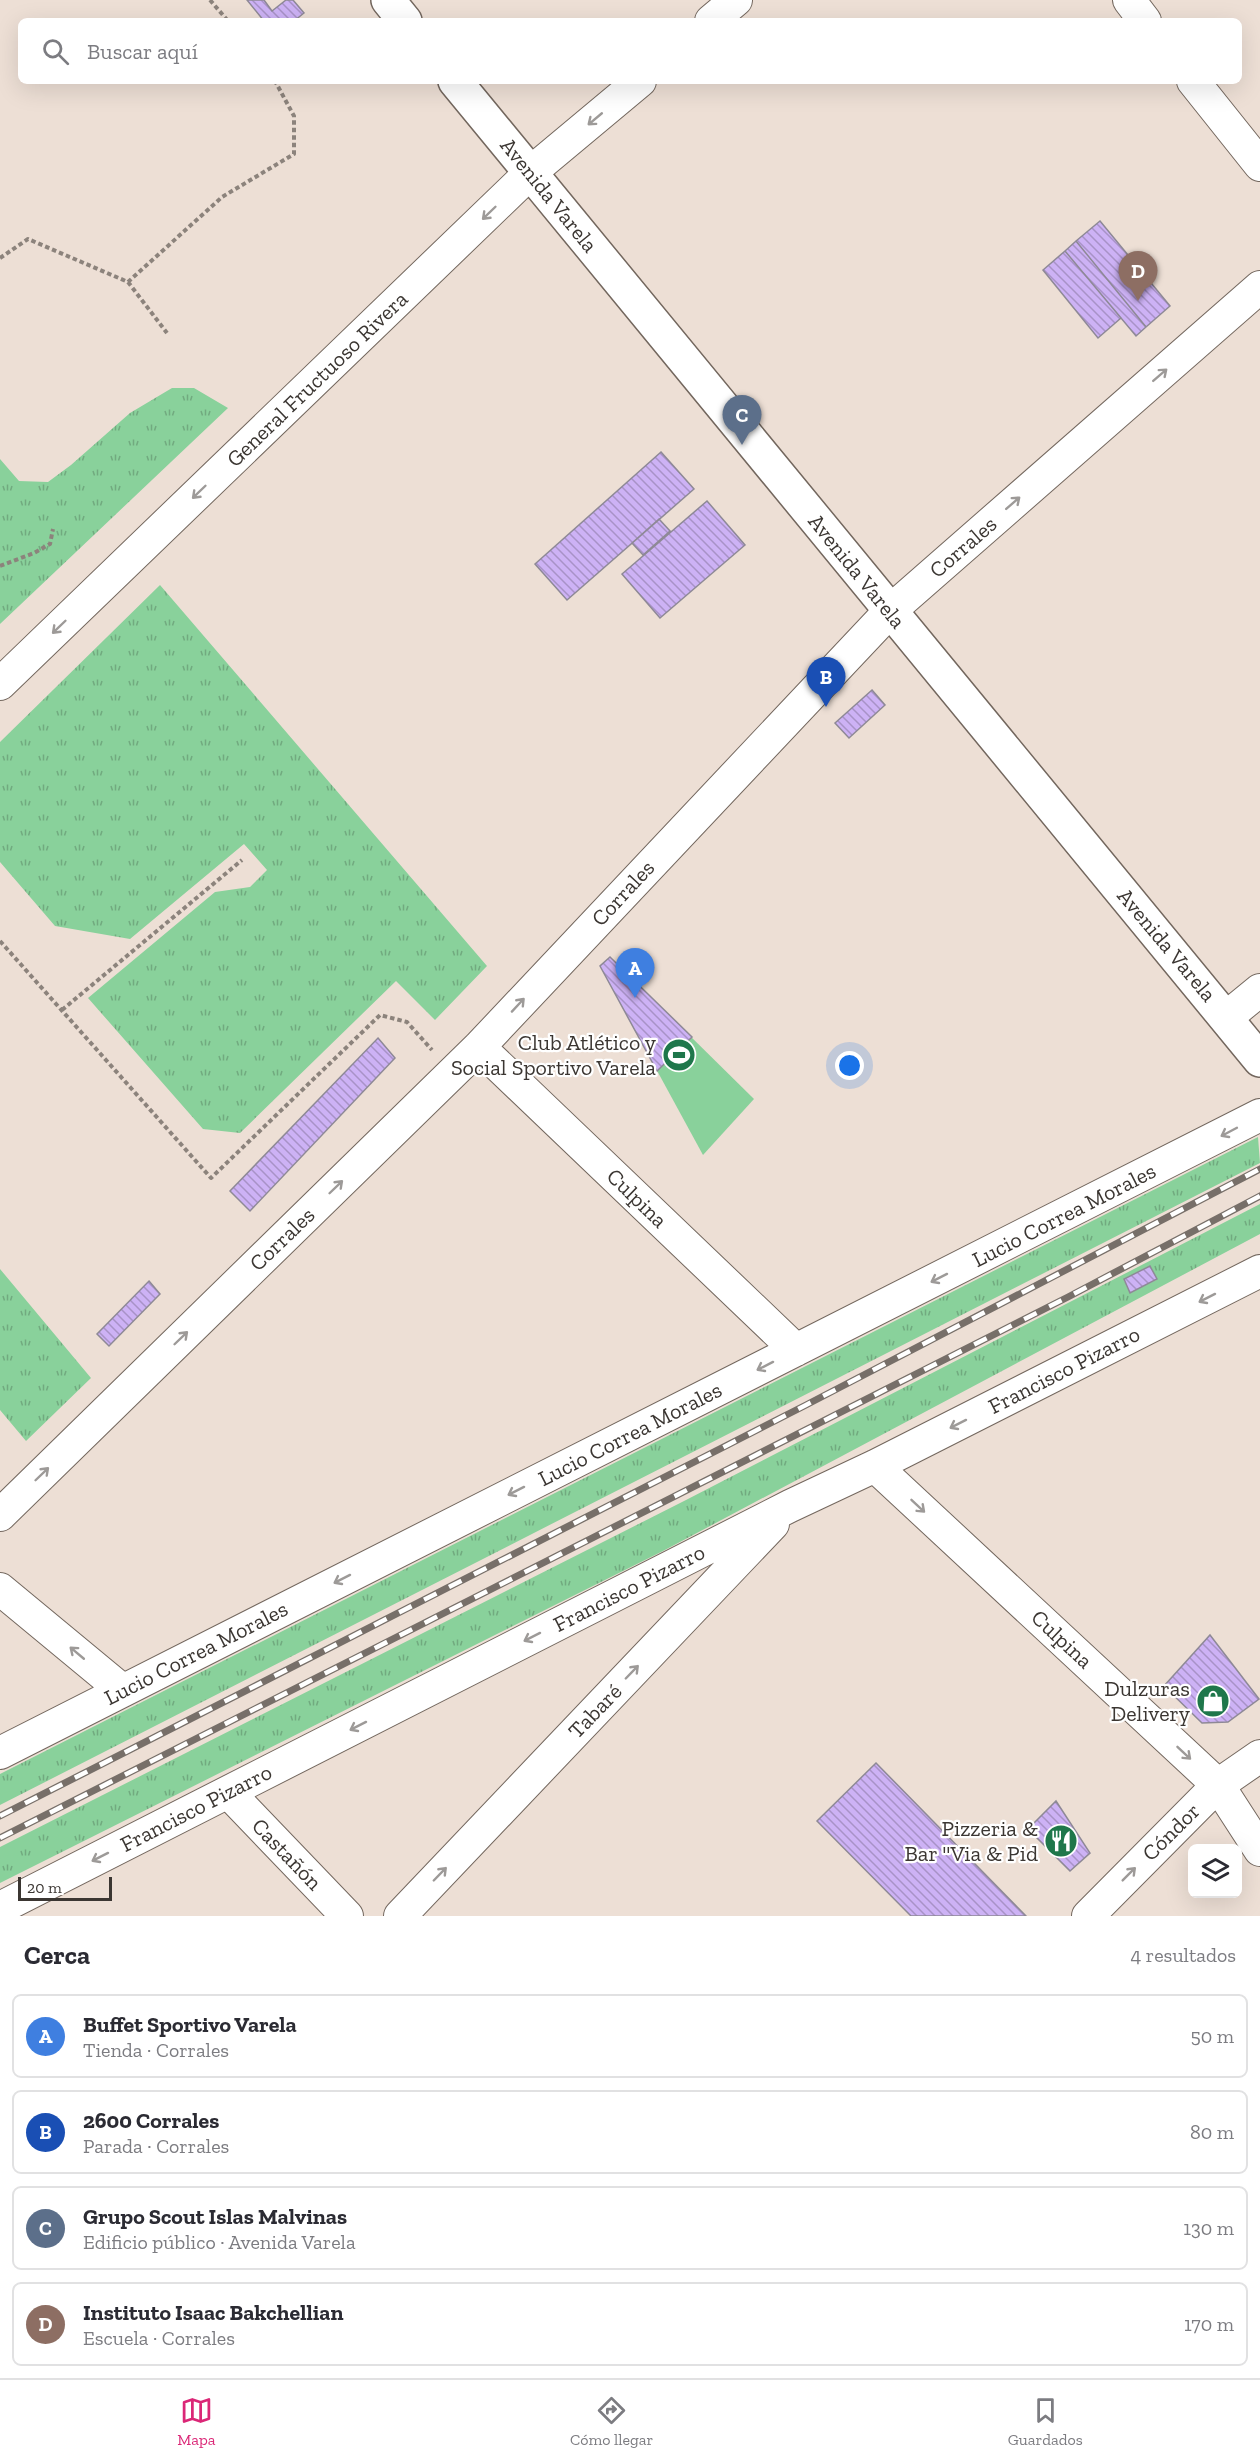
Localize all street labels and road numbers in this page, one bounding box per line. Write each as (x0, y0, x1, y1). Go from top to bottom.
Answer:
street label: Avenida Varela (495, 132, 604, 258)
street label: General Fructuoso Rivera (221, 285, 413, 473)
street label: Avenida Varela (803, 508, 912, 634)
street label: Corrales (924, 510, 1002, 584)
street label: Corrales (586, 854, 660, 932)
street label: Avenida Varela (1112, 883, 1222, 1007)
street label: Lucio Correa Morales (968, 1157, 1160, 1273)
street label: Culpina (601, 1163, 673, 1234)
street label: Corrales (244, 1201, 320, 1277)
street label: Francisco Pizarro (984, 1320, 1144, 1420)
street label: Lucio Correa Morales (534, 1376, 726, 1492)
street label: Francisco Pizarro (549, 1538, 709, 1638)
street label: Lucio Correa Morales (100, 1595, 292, 1711)
street label: Culpina (1026, 1604, 1099, 1674)
street label: Tabaré (563, 1678, 627, 1744)
street label: Francisco Pizarro (116, 1758, 276, 1858)
street label: Cóndor (1136, 1797, 1206, 1867)
street label: Castañón (246, 1812, 328, 1896)

